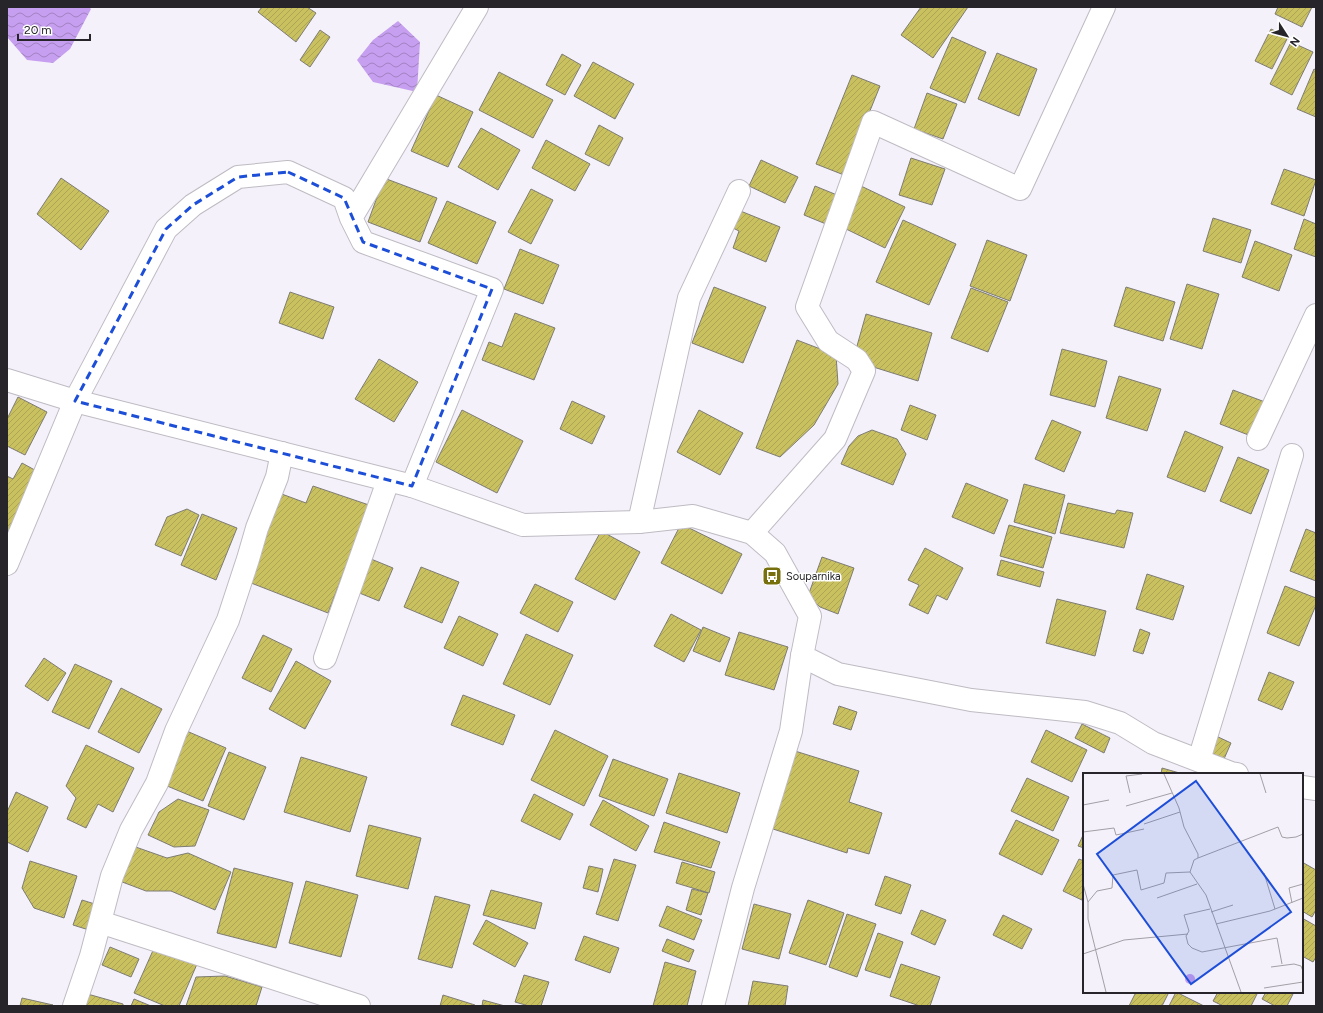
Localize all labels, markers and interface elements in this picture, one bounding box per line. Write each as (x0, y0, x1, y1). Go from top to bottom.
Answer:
scale bar (18, 16, 90, 42)
north arrow (1267, 16, 1307, 56)
text: 20 m (24, 23, 52, 37)
text: N (1287, 34, 1302, 49)
bus stop icon: Souparnika (761, 565, 783, 587)
place label: Souparnika (786, 570, 841, 583)
inset map (1083, 773, 1303, 993)

